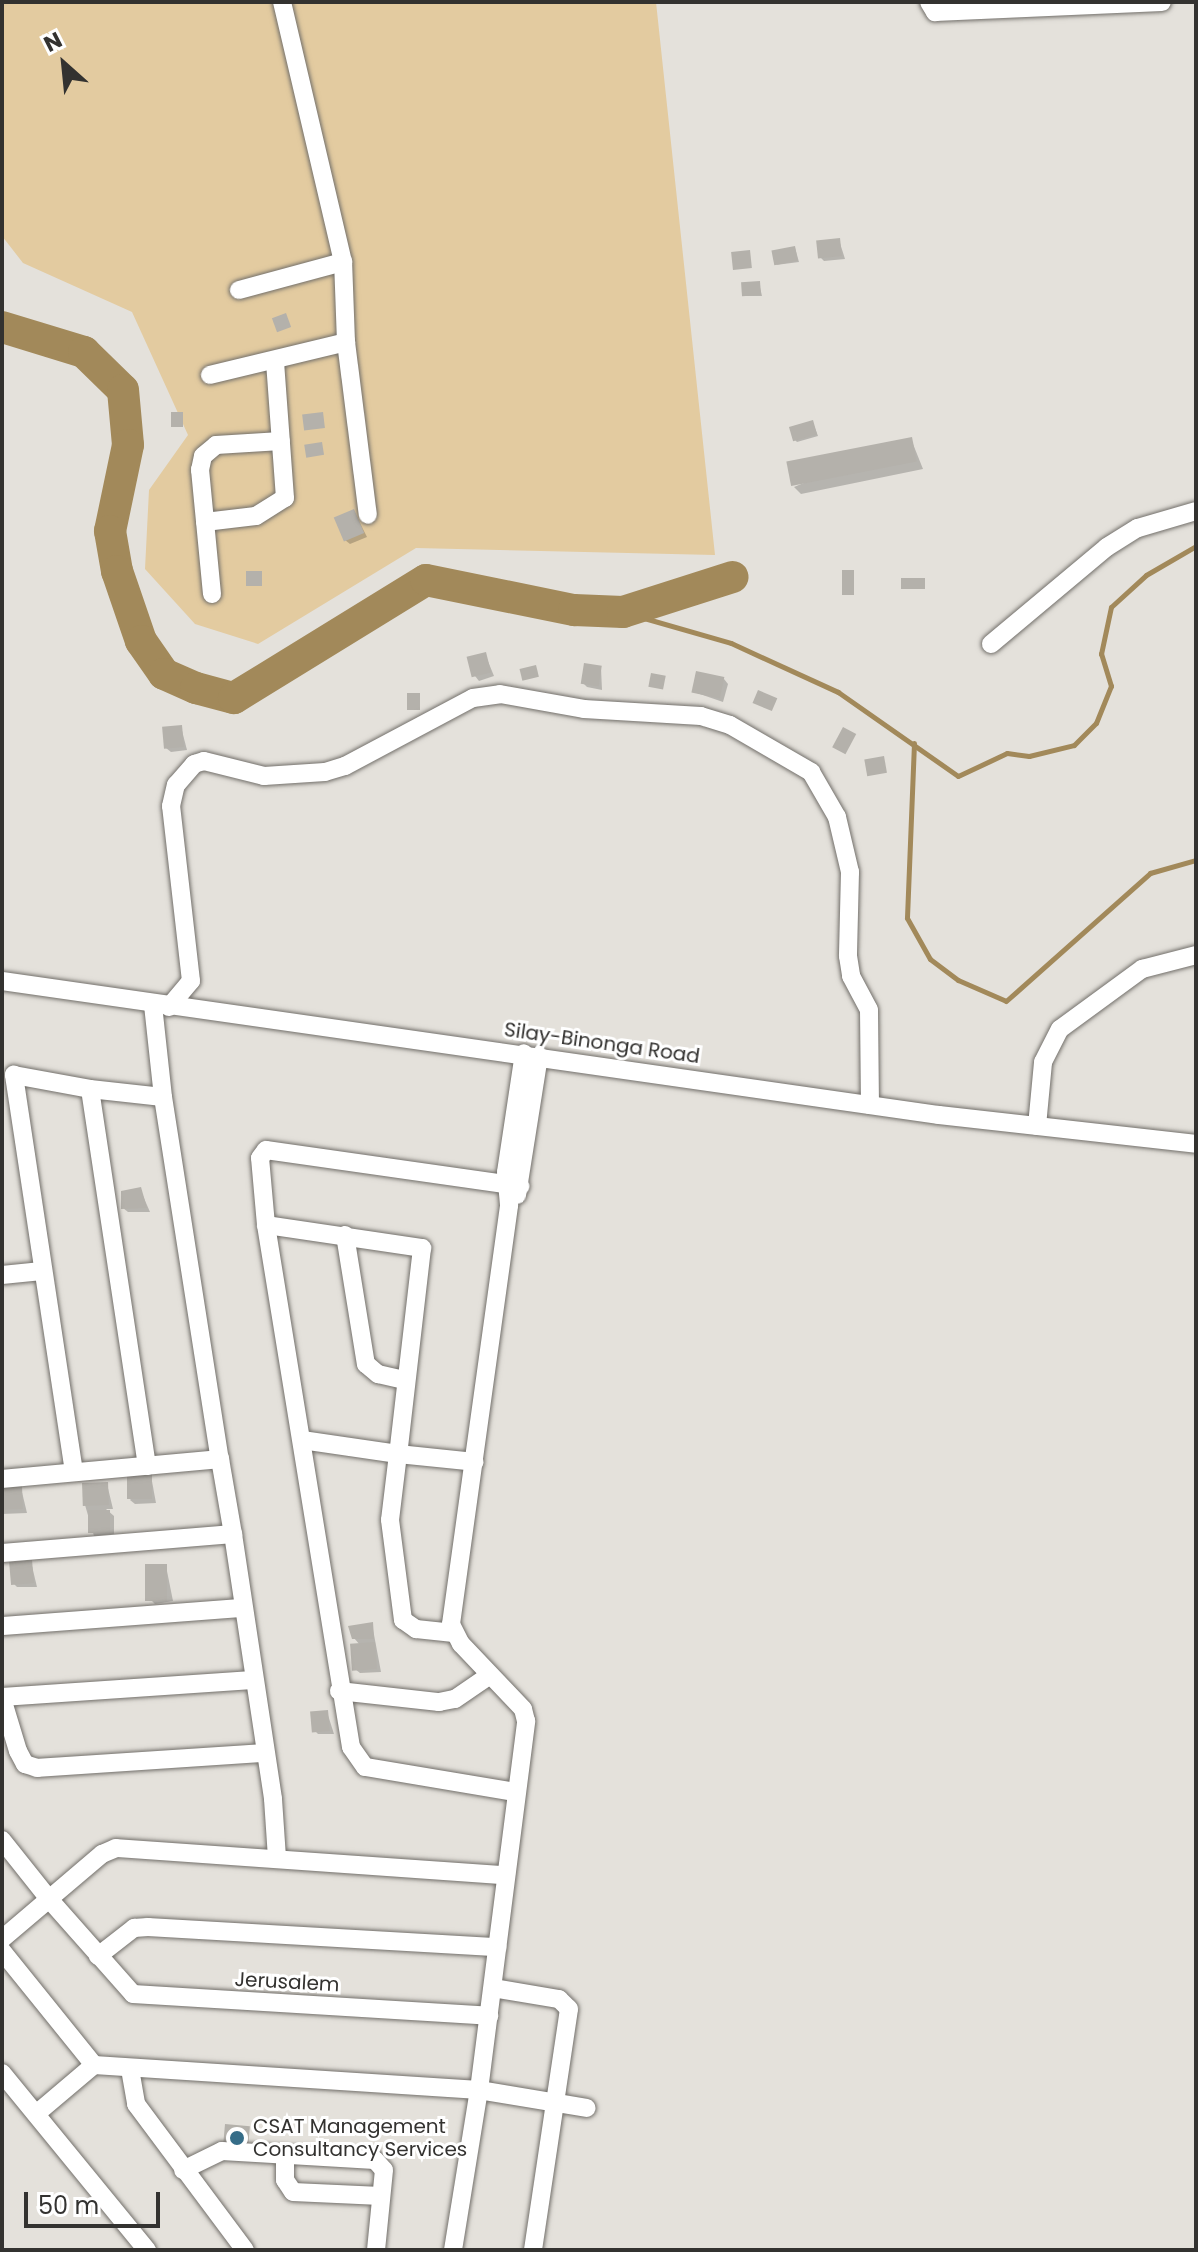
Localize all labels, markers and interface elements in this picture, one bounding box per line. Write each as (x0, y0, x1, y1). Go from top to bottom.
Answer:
north arrow (24, 24, 104, 104)
text: N (38, 25, 67, 60)
street label: Silay-Binonga Road (503, 1017, 701, 1069)
street label: Jerusalem (234, 1967, 340, 1997)
place label: CSAT Management Consultancy Services (253, 2114, 467, 2161)
marker: CSAT Management Consultancy Services (228, 2129, 246, 2147)
scale bar (28, 2176, 164, 2226)
text: 50 m (38, 2189, 99, 2222)

